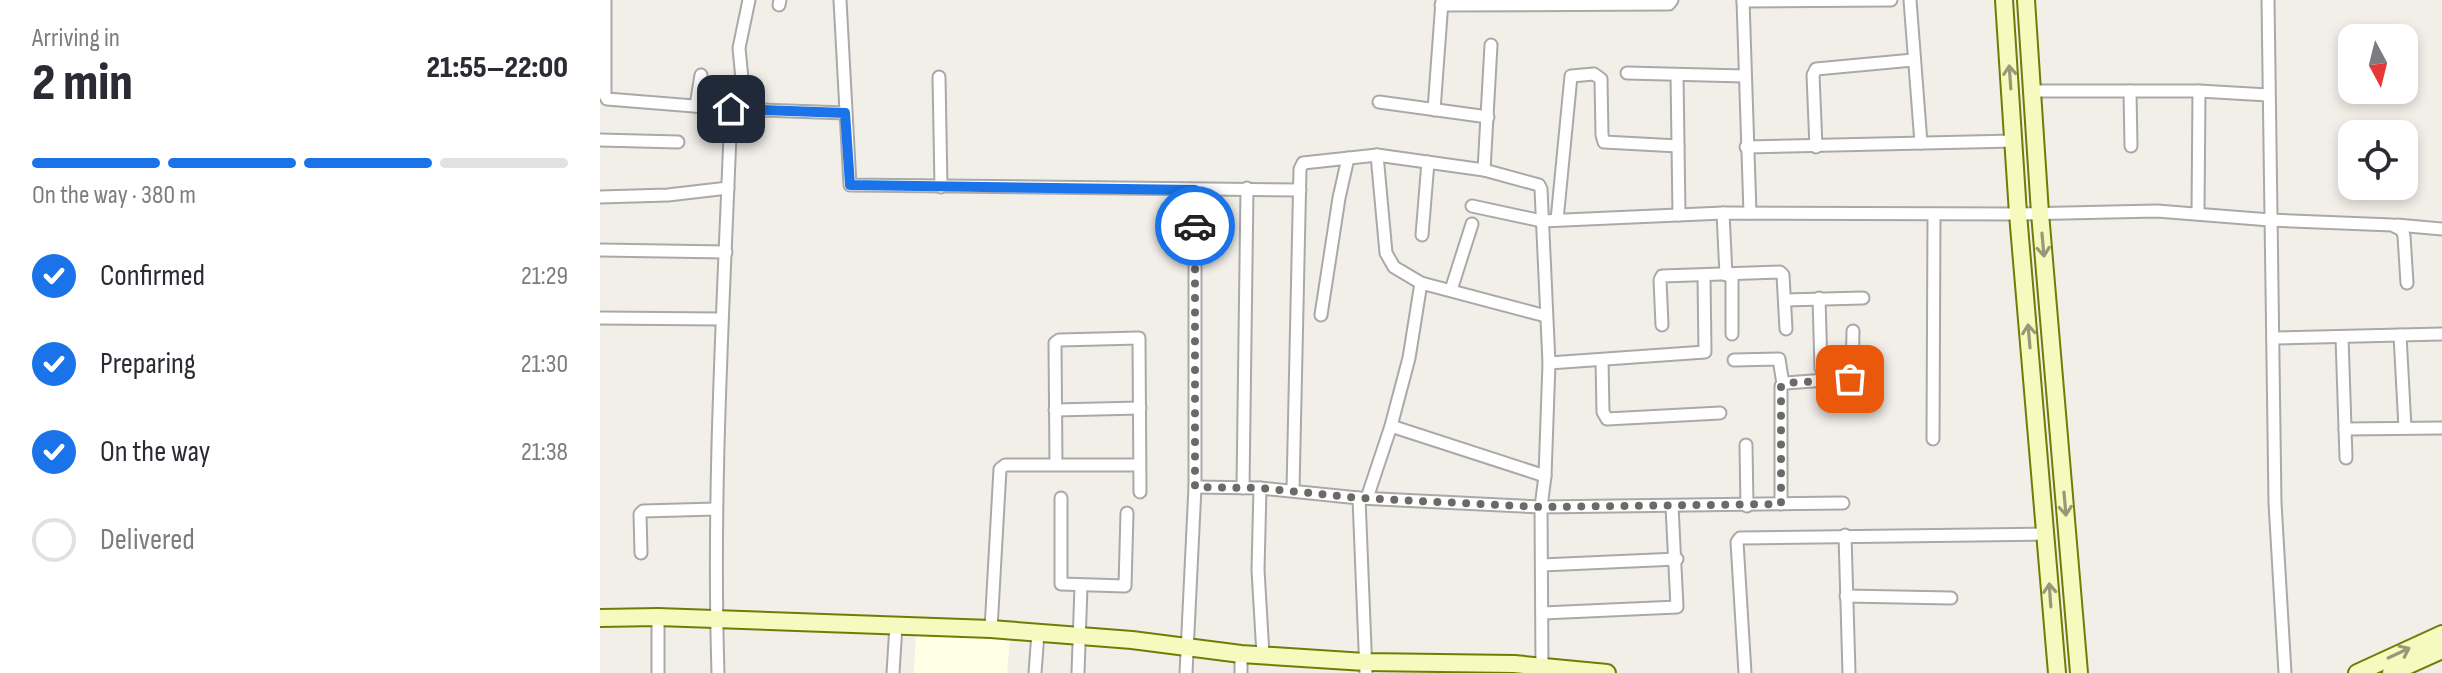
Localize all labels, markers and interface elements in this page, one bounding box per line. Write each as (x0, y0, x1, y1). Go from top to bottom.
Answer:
text: Arriving in (32, 23, 120, 54)
north arrow (2338, 24, 2418, 104)
map controls (2338, 24, 2418, 200)
text: 21:55–22:00 (426, 50, 568, 86)
text: 2 min (32, 52, 133, 115)
one-way arrow (2002, 64, 2017, 91)
pin (697, 75, 765, 143)
icon: home (709, 87, 753, 131)
button: locate (2338, 120, 2418, 200)
text: On the way · 380 m (32, 180, 196, 211)
courier (1155, 186, 1235, 266)
icon: car (1173, 204, 1217, 248)
one-way arrow (2036, 231, 2051, 258)
icon: check (32, 254, 76, 298)
text: Confirmed (100, 258, 205, 294)
text: 21:29 (521, 261, 568, 292)
one-way arrow (2021, 323, 2036, 350)
icon: check (32, 342, 76, 386)
pin (1816, 345, 1884, 413)
text: Preparing (100, 346, 196, 382)
text: 21:30 (521, 349, 568, 380)
icon: bag (1828, 357, 1872, 401)
icon: check (32, 430, 76, 474)
text: On the way (100, 434, 210, 470)
text: 21:38 (521, 437, 568, 468)
one-way arrow (2058, 491, 2073, 517)
text: Delivered (100, 522, 195, 558)
one-way arrow (2042, 582, 2057, 609)
one-way arrow (2387, 645, 2411, 660)

